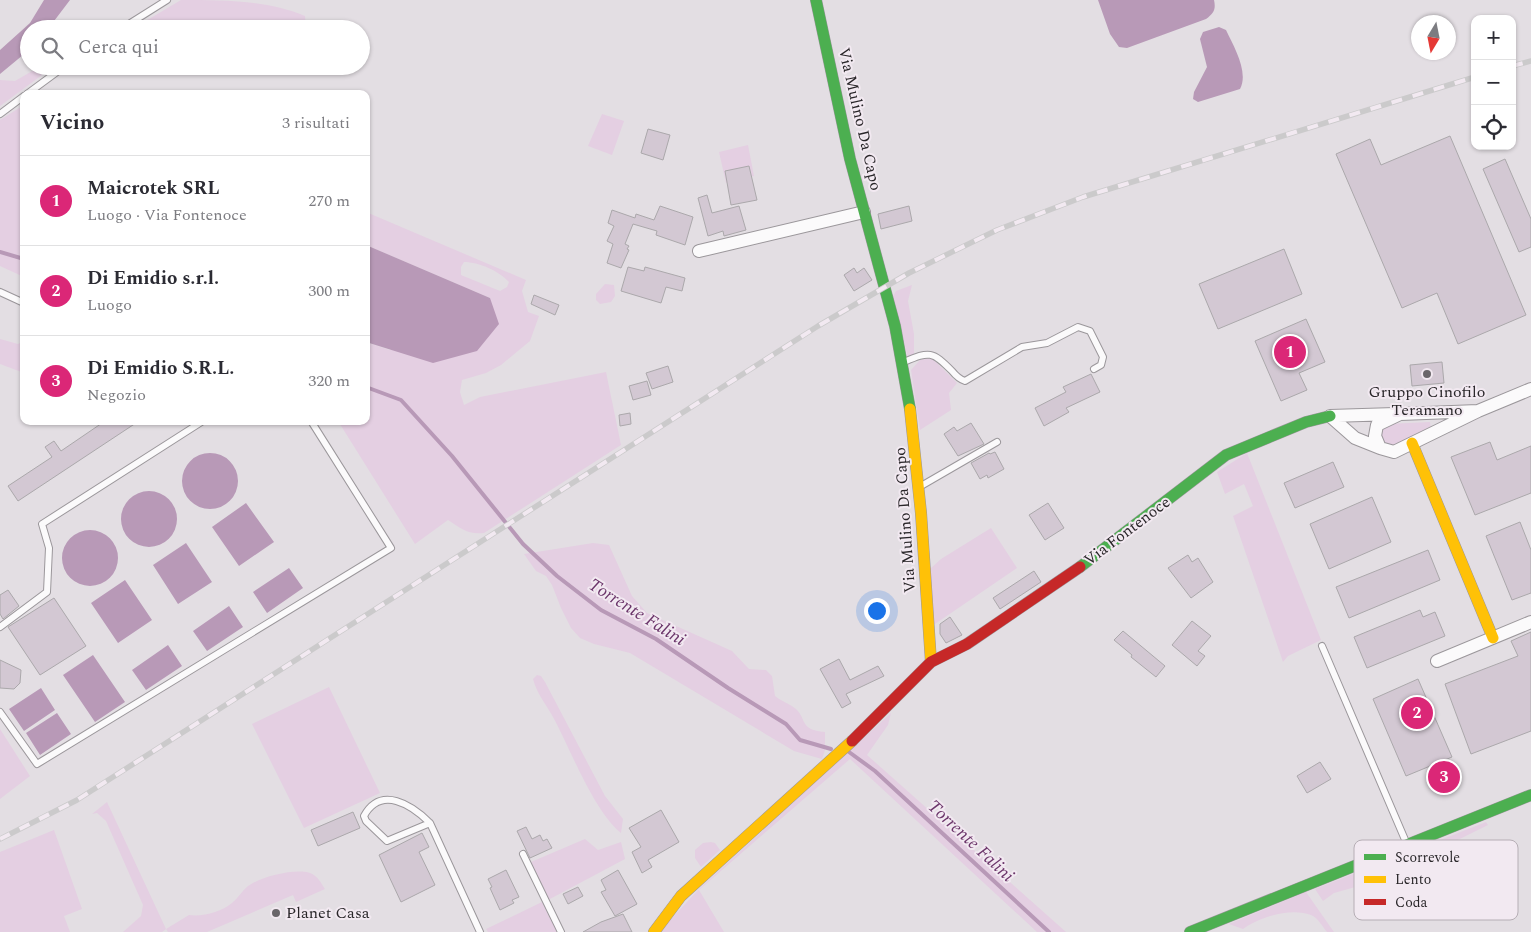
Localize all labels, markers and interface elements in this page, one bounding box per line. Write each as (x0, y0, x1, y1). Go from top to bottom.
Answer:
north arrow (1411, 15, 1456, 60)
map controls (1471, 15, 1516, 150)
button: + (1471, 15, 1516, 60)
search box (20, 20, 370, 75)
text: Cerca qui (78, 33, 159, 62)
icon: search (38, 34, 66, 62)
street label: Via Mulino Da Capo (832, 45, 888, 193)
button: − (1471, 60, 1516, 105)
button: locate (1471, 105, 1516, 150)
text: Vicino (40, 107, 104, 139)
text: 3 risultati (282, 111, 350, 135)
text: Maicrotek SRL (87, 174, 220, 203)
text: 1 (52, 189, 60, 213)
text: 270 m (308, 189, 350, 213)
text: Luogo · Via Fontenoce (87, 203, 247, 227)
text: Di Emidio s.r.l. (87, 264, 219, 293)
text: 2 (52, 279, 60, 303)
text: 300 m (308, 279, 350, 303)
text: Luogo (87, 293, 132, 317)
pin: 1 (1274, 333, 1306, 371)
text: Di Emidio S.R.L. (87, 354, 234, 383)
marker: Gruppo Cinofilo Teramano (1421, 368, 1433, 380)
text: 3 (52, 369, 60, 393)
text: 320 m (308, 369, 350, 393)
place label: Gruppo Cinofilo Teramano (1369, 380, 1485, 422)
text: Negozio (87, 383, 146, 407)
street label: Via Mulino Da Capo (888, 446, 922, 594)
street label: Via Fontenoce (1079, 490, 1175, 572)
water label: Torrente Falini (583, 571, 691, 653)
your location (864, 598, 890, 624)
pin: 2 (1401, 694, 1433, 732)
pin: 3 (1428, 758, 1460, 796)
water label: Torrente Falini (921, 793, 1021, 889)
legend (1354, 840, 1518, 920)
text: Scorrevole (1395, 847, 1460, 868)
text: Lento (1395, 869, 1431, 890)
text: Coda (1395, 892, 1428, 913)
place label: Planet Casa (286, 901, 370, 925)
marker: Planet Casa (270, 907, 282, 919)

